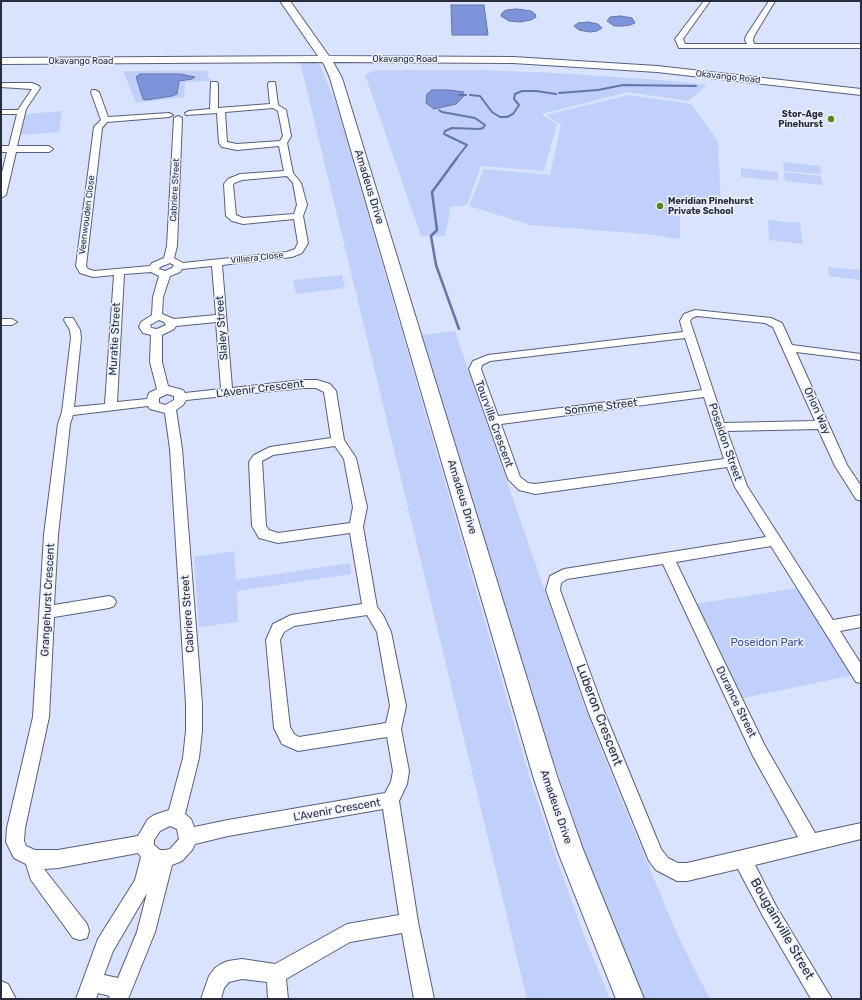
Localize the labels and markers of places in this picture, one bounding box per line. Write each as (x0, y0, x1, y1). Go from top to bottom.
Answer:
place label: Stor-Age Pinehurst (778, 109, 823, 130)
marker: Stor-Age Pinehurst (826, 114, 836, 124)
place label: Meridian Pinehurst Private School (668, 196, 753, 217)
marker: Meridian Pinehurst Private School (655, 201, 665, 211)

